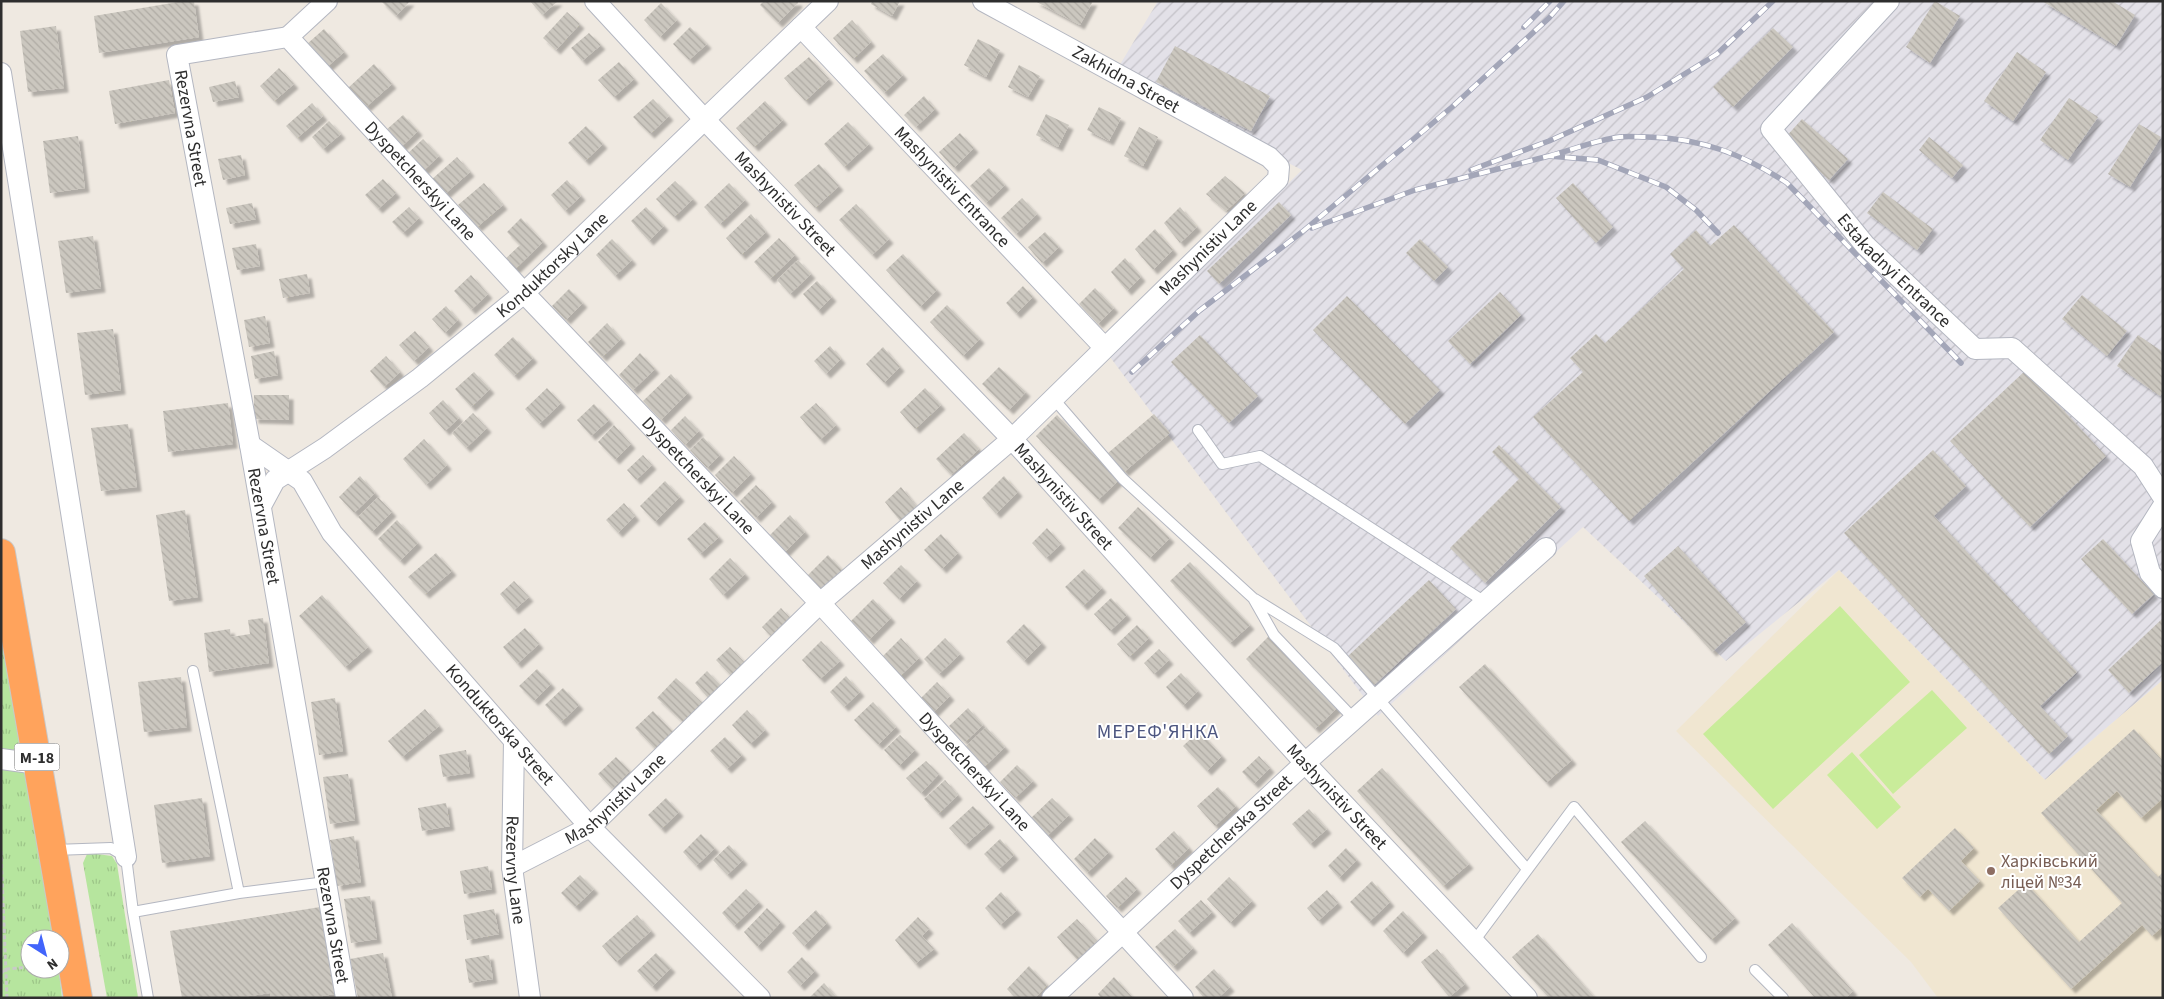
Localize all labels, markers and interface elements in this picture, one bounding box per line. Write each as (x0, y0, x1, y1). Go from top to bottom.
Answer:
street label: Zakhidna Street (1068, 40, 1184, 119)
street label: Rezervna Street (168, 68, 213, 188)
street label: Dyspetcherskyi Lane (359, 116, 482, 246)
street label: Mashynistiv Entrance (888, 121, 1016, 253)
street label: Mashynistiv Street (728, 146, 842, 262)
street label: Mashynistiv Lane (1153, 194, 1263, 302)
street label: Konduktorsky Lane (491, 206, 614, 324)
street label: Estakadnyi Entrance (1831, 208, 1957, 333)
street label: Dyspetcherskyi Lane (636, 411, 760, 540)
street label: Mashynistiv Street (1008, 437, 1119, 556)
street label: Rezervna Street (241, 466, 286, 586)
street label: Mashynistiv Lane (856, 473, 970, 576)
street label: Konduktorska Street (439, 659, 560, 791)
street label: Dyspetcherskyi Lane (913, 706, 1036, 837)
district label: МЕРЕФ'ЯНКА (1097, 718, 1219, 746)
street label: Mashynistiv Street (1280, 739, 1393, 855)
road number: М-18 (15, 744, 60, 770)
street label: Mashynistiv Lane (561, 747, 672, 851)
street label: Dyspetcherska Street (1164, 769, 1298, 896)
street label: Rezervny Lane (499, 815, 532, 926)
place label: Харківський ліцей №34 (2001, 849, 2098, 895)
street label: Rezervna Street (310, 865, 355, 985)
marker: Харківський ліцей №34 (1985, 865, 1997, 877)
north arrow (20, 929, 70, 979)
text: N (42, 953, 62, 975)

